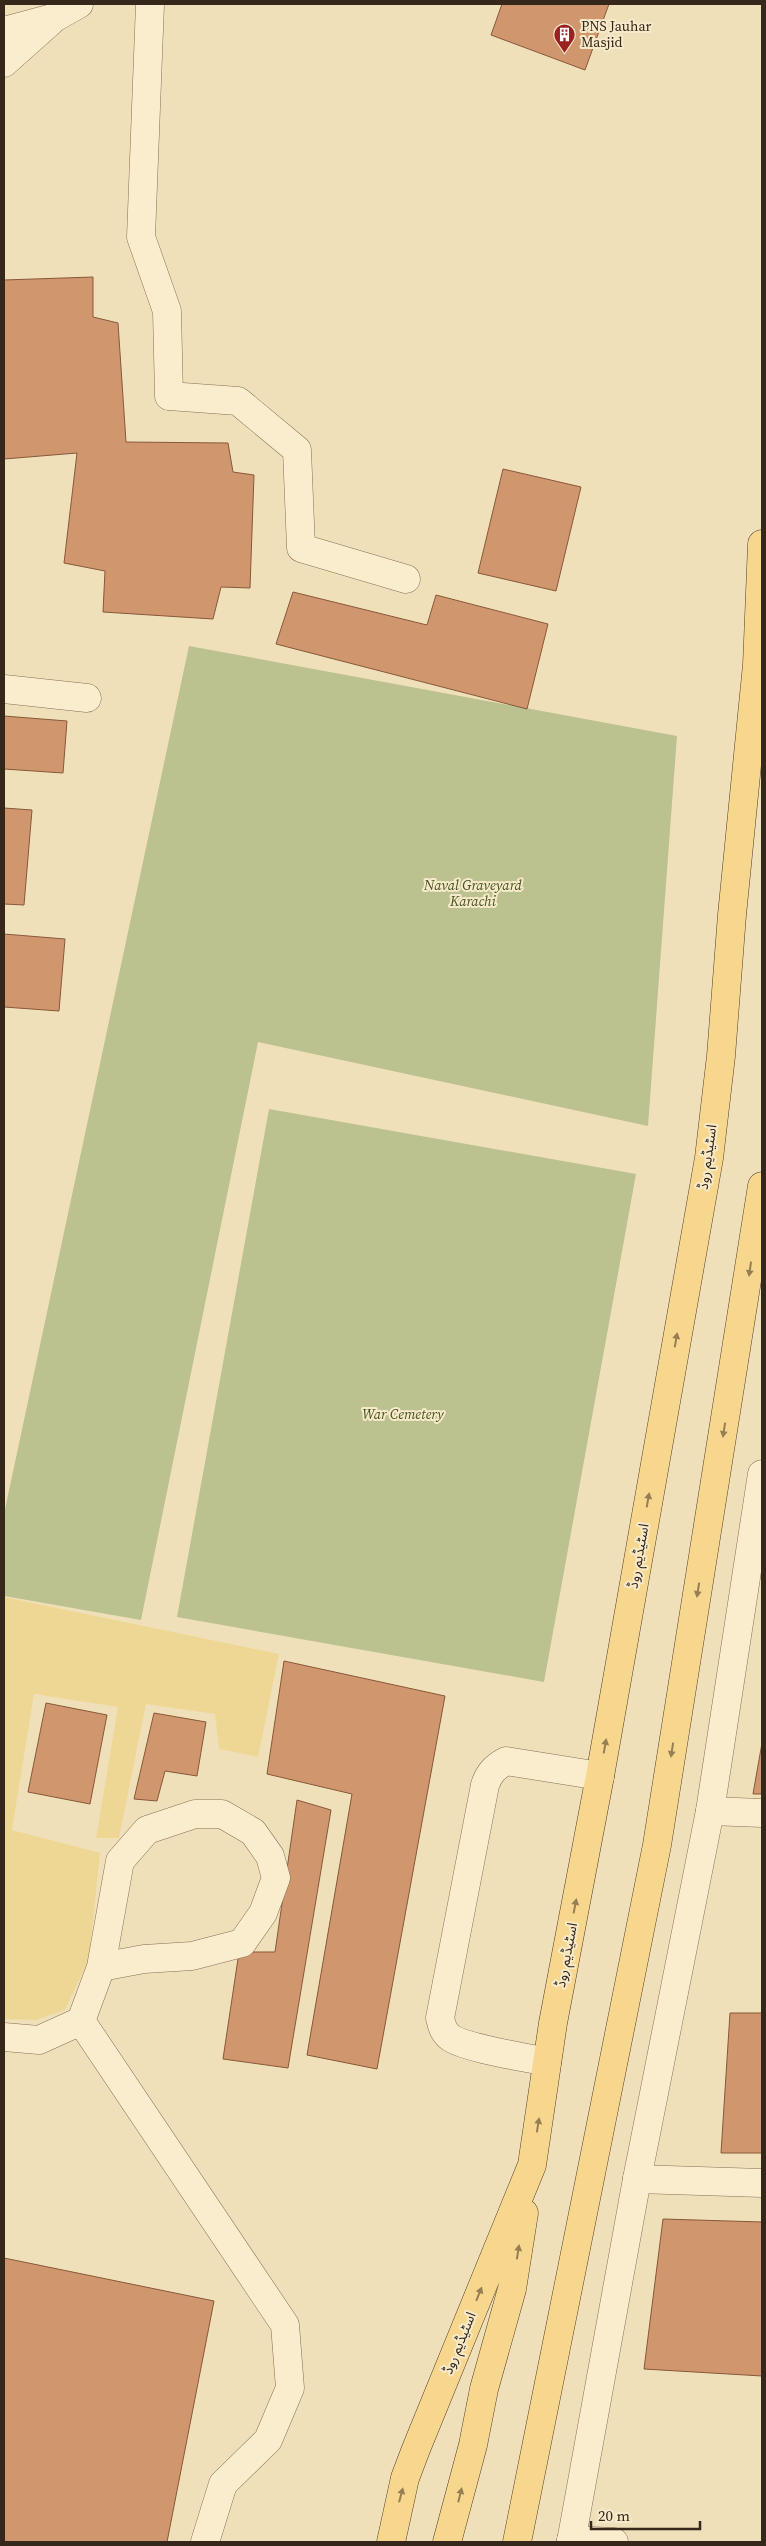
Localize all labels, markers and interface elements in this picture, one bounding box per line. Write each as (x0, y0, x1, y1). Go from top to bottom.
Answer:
place label: PNS Jauhar Masjid (581, 16, 651, 52)
building icon: PNS Jauhar Masjid (553, 22, 577, 53)
park label: Naval Graveyard Karachi (423, 875, 523, 911)
street label: اسٹیڈیم روڈ (693, 1123, 722, 1191)
one-way arrow (746, 1262, 754, 1278)
one-way arrow (673, 1332, 681, 1348)
park label: War Cemetery (362, 1404, 444, 1424)
one-way arrow (720, 1422, 728, 1438)
one-way arrow (645, 1492, 653, 1508)
street label: اسٹیڈیم روڈ (622, 1522, 655, 1590)
one-way arrow (694, 1582, 702, 1598)
one-way arrow (602, 1738, 610, 1754)
one-way arrow (668, 1743, 676, 1759)
one-way arrow (572, 1898, 580, 1914)
street label: اسٹیڈیم روڈ (550, 1921, 583, 1989)
one-way arrow (534, 2117, 542, 2133)
one-way arrow (514, 2244, 522, 2260)
one-way arrow (475, 2286, 483, 2301)
street label: اسٹیڈیم روڈ (437, 2309, 481, 2378)
one-way arrow (397, 2487, 405, 2502)
one-way arrow (456, 2488, 464, 2503)
scale bar (591, 2498, 700, 2530)
text: 20 m (598, 2505, 630, 2526)

